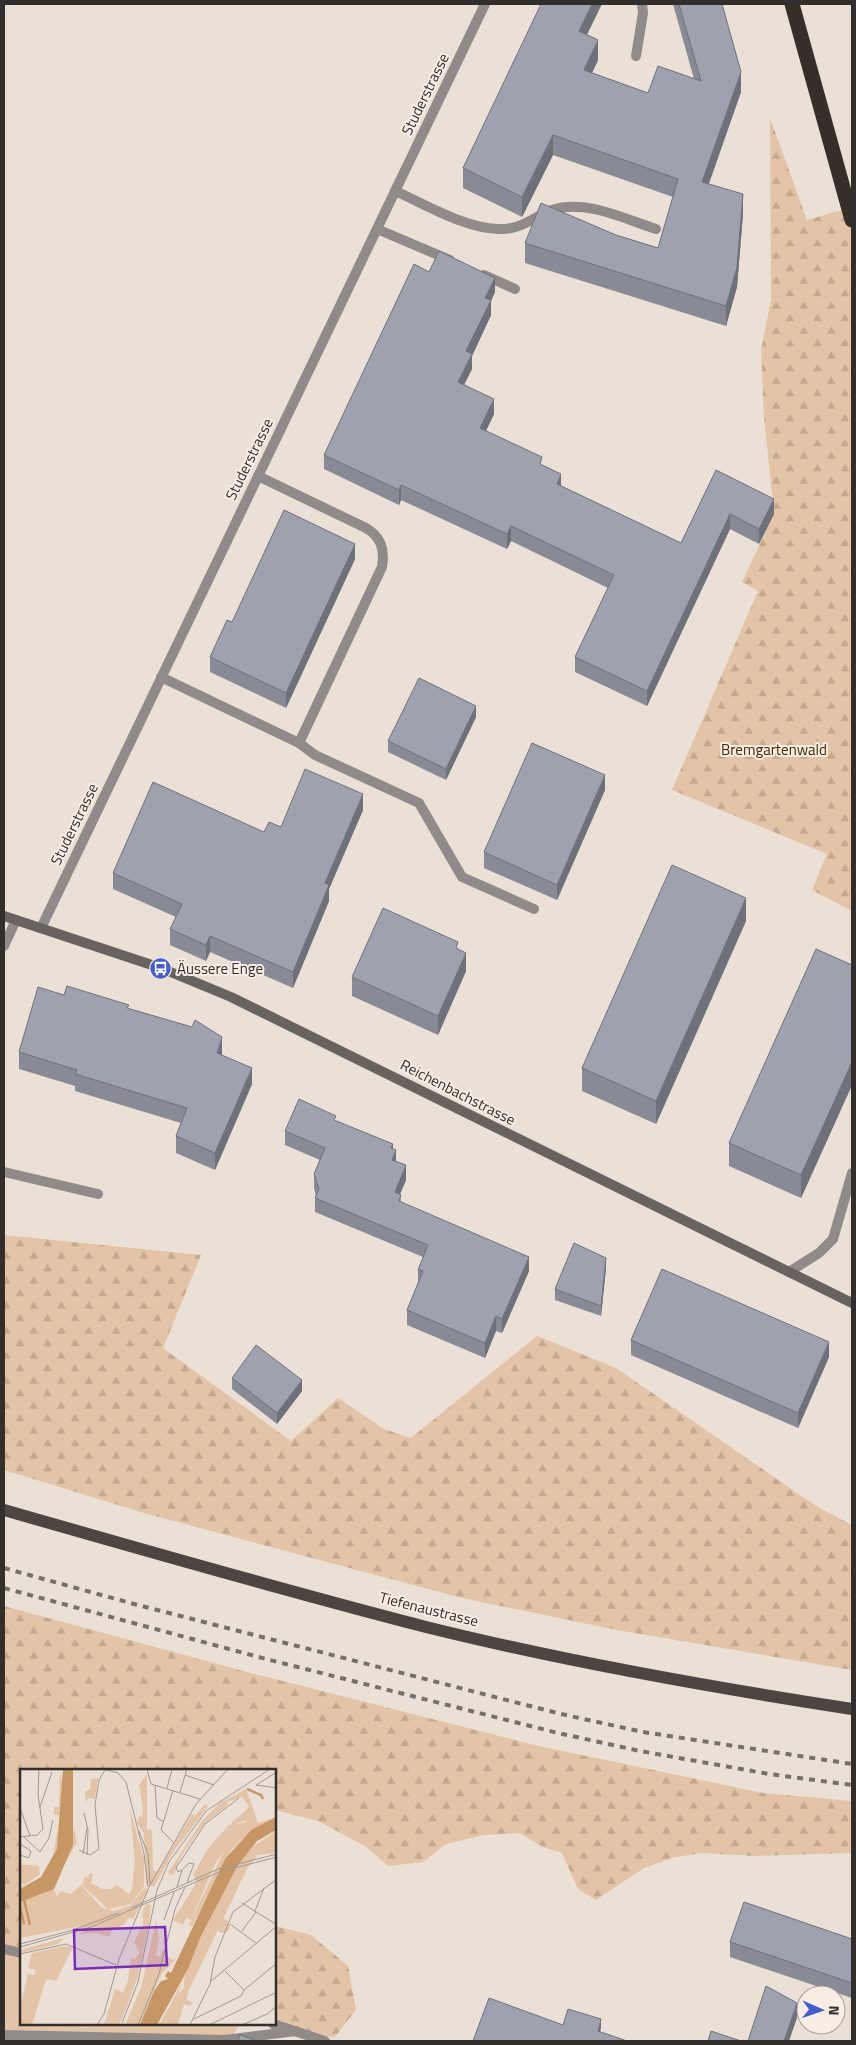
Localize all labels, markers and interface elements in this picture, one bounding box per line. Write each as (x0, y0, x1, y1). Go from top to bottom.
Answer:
street label: Studerstrasse (395, 49, 455, 139)
street label: Studerstrasse (219, 414, 279, 504)
park label: Bremgartenwald (721, 738, 827, 761)
street label: Studerstrasse (44, 779, 104, 869)
bus stop icon: Äussere Enge (149, 956, 173, 980)
place label: Äussere Enge (177, 957, 263, 980)
street label: Reichenbachstrasse (396, 1053, 520, 1131)
street label: Tiefenaustrasse (377, 1586, 481, 1632)
inset map (20, 1769, 276, 2025)
north arrow (796, 1985, 846, 2035)
text: N (824, 2005, 845, 2016)

